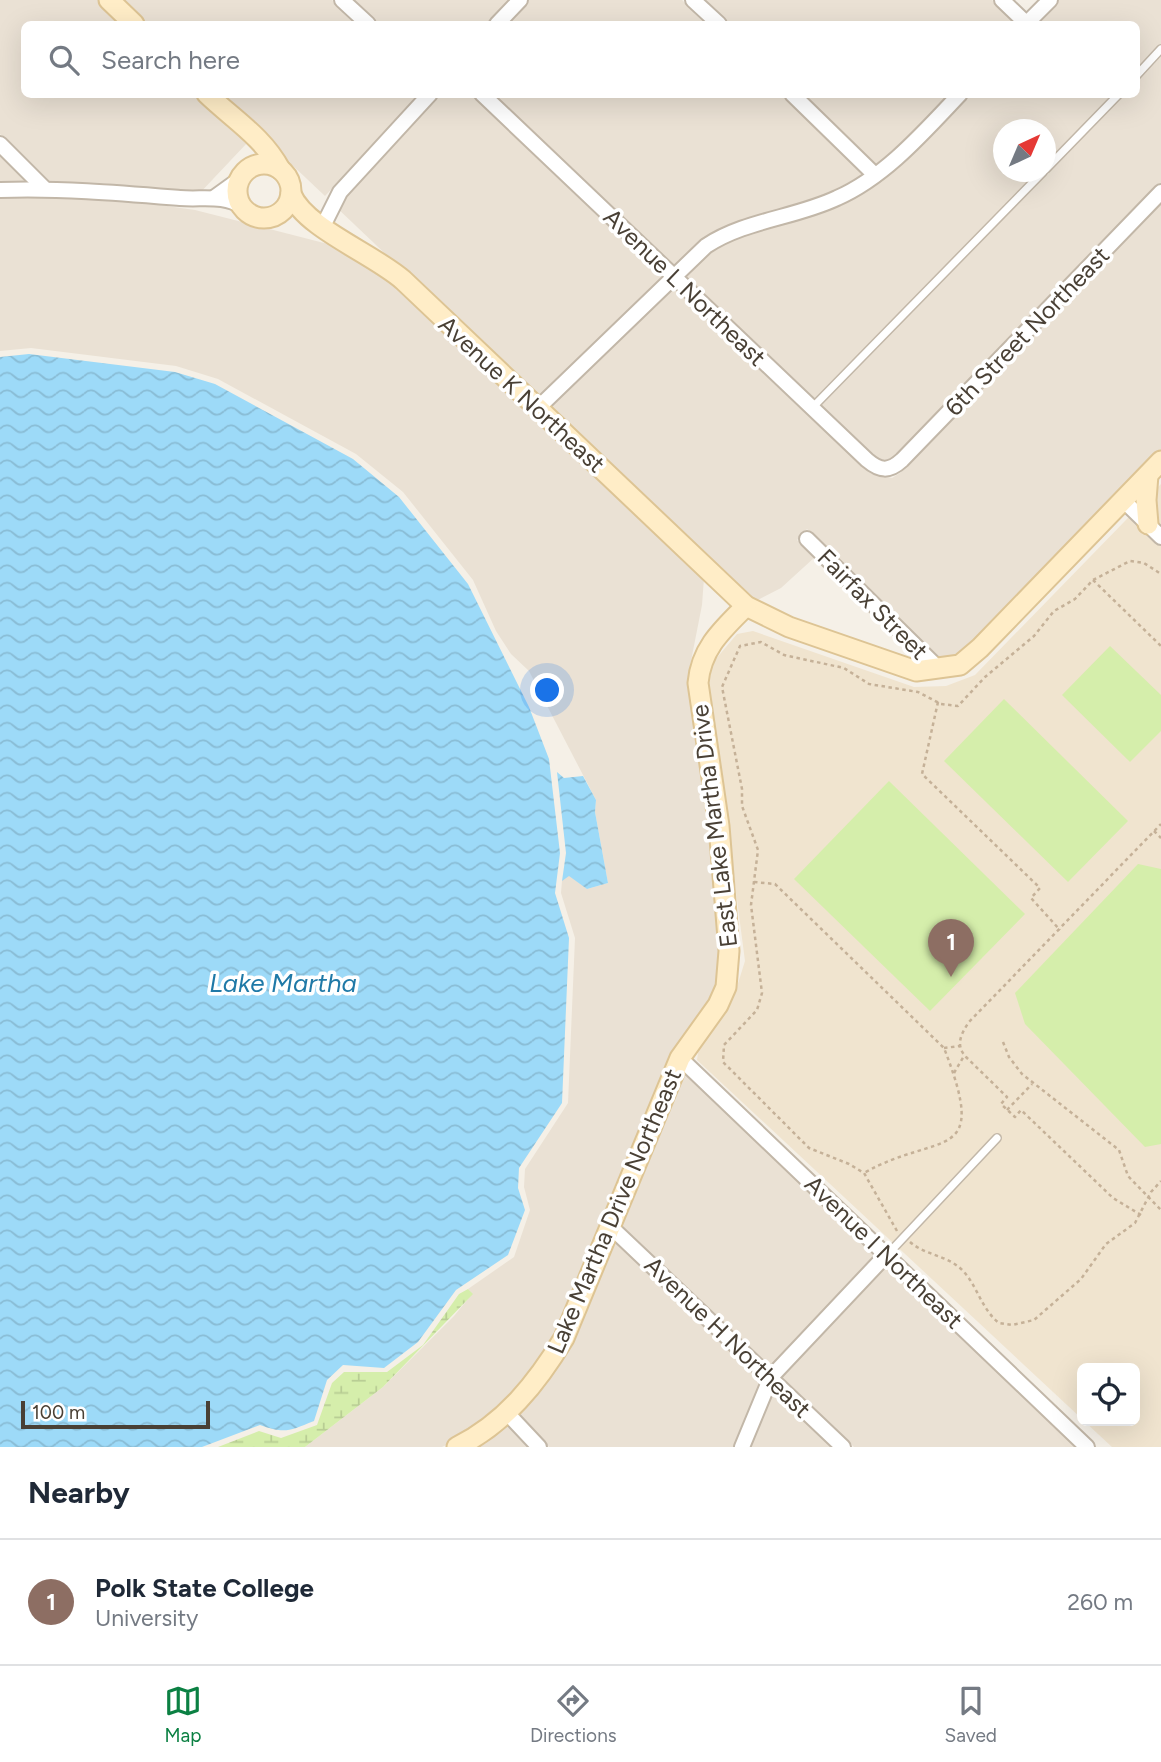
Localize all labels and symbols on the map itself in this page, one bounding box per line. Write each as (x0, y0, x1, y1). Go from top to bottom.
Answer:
north arrow (993, 119, 1056, 182)
street label: Avenue L Northeast (598, 202, 772, 372)
street label: 6th Street Northeast (939, 240, 1115, 422)
street label: Avenue K Northeast (433, 310, 611, 478)
street label: Fairfax Street (812, 543, 934, 665)
your location (530, 673, 564, 707)
street label: East Lake Martha Drive (685, 703, 743, 949)
pin: 1 (928, 919, 974, 977)
water label: Lake Martha (209, 967, 357, 999)
street label: Lake Martha Drive Northeast (541, 1064, 687, 1358)
street label: Avenue I Northeast (799, 1169, 969, 1335)
street label: Avenue H Northeast (639, 1250, 817, 1424)
scale bar (21, 1398, 210, 1430)

